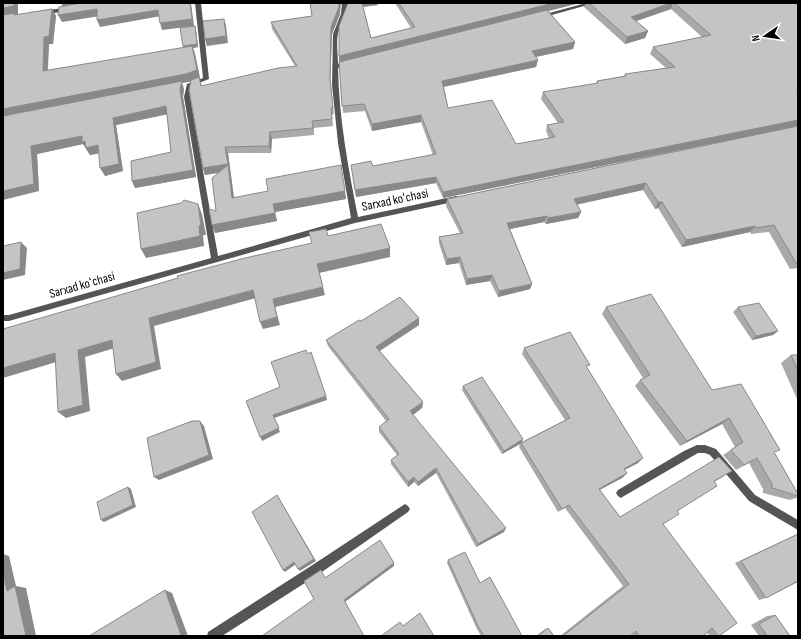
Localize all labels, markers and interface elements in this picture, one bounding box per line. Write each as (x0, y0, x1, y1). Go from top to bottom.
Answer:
north arrow (745, 16, 785, 56)
text: N (749, 34, 763, 42)
street label: Sarxad koʻchasi (360, 185, 430, 215)
street label: Sarxad koʻchasi (47, 268, 117, 302)

